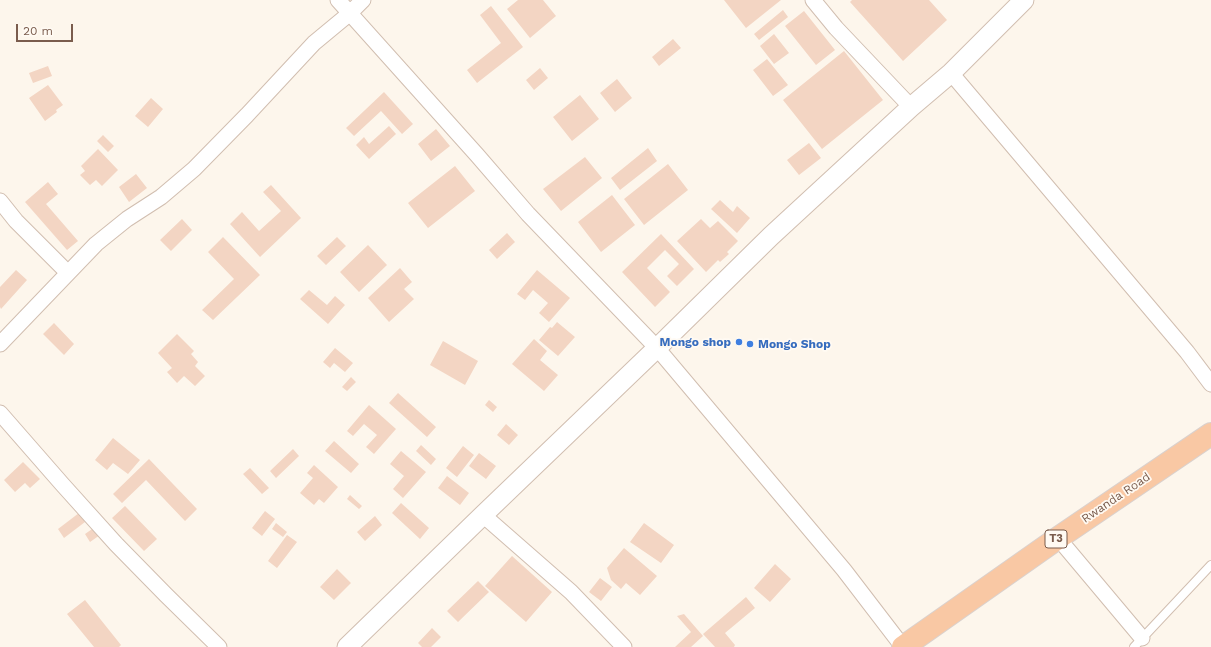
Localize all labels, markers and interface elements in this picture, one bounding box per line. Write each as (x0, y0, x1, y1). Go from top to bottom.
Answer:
scale bar (18, 16, 75, 42)
text: 20 m (23, 24, 53, 38)
place label: Mongo shop (660, 335, 731, 349)
marker: Mongo shop (734, 337, 744, 347)
place label: Mongo Shop (758, 337, 831, 351)
marker: Mongo Shop (745, 339, 755, 349)
street label: Rwanda Road (1079, 470, 1153, 526)
road number: T3 (1045, 530, 1067, 548)

